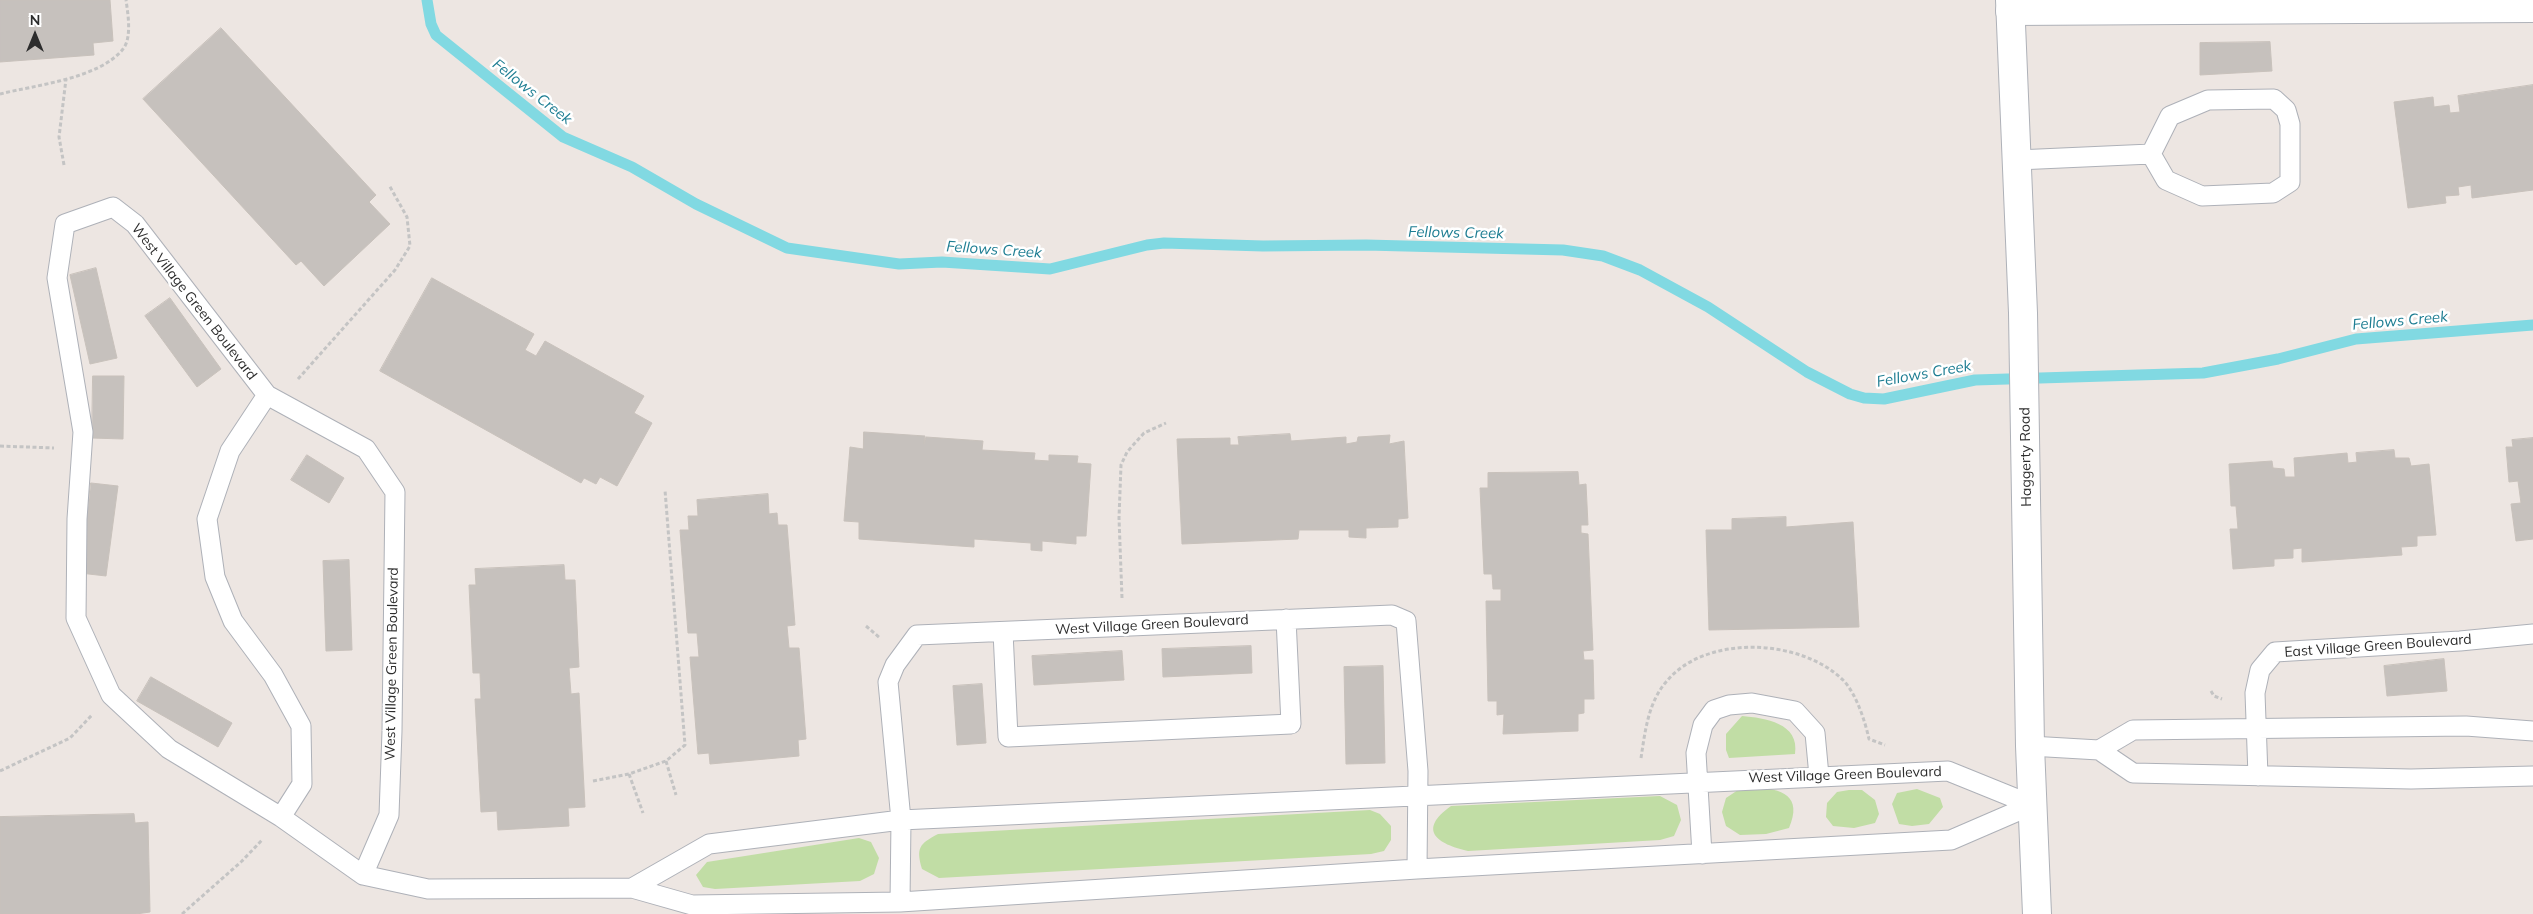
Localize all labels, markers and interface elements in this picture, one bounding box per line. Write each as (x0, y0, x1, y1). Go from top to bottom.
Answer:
north arrow (10, 10, 60, 60)
text: N (30, 11, 40, 29)
water label: Fellows Creek (489, 55, 575, 129)
street label: West Village Green Boulevard (128, 221, 260, 383)
water label: Fellows Creek (1408, 223, 1504, 243)
water label: Fellows Creek (946, 238, 1042, 262)
water label: Fellows Creek (2352, 308, 2448, 334)
water label: Fellows Creek (1875, 357, 1973, 391)
street label: Haggerty Road (2017, 407, 2035, 507)
street label: West Village Green Boulevard (382, 567, 402, 761)
street label: West Village Green Boulevard (1055, 612, 1249, 638)
street label: East Village Green Boulevard (2284, 631, 2472, 661)
street label: West Village Green Boulevard (1748, 763, 1942, 787)

